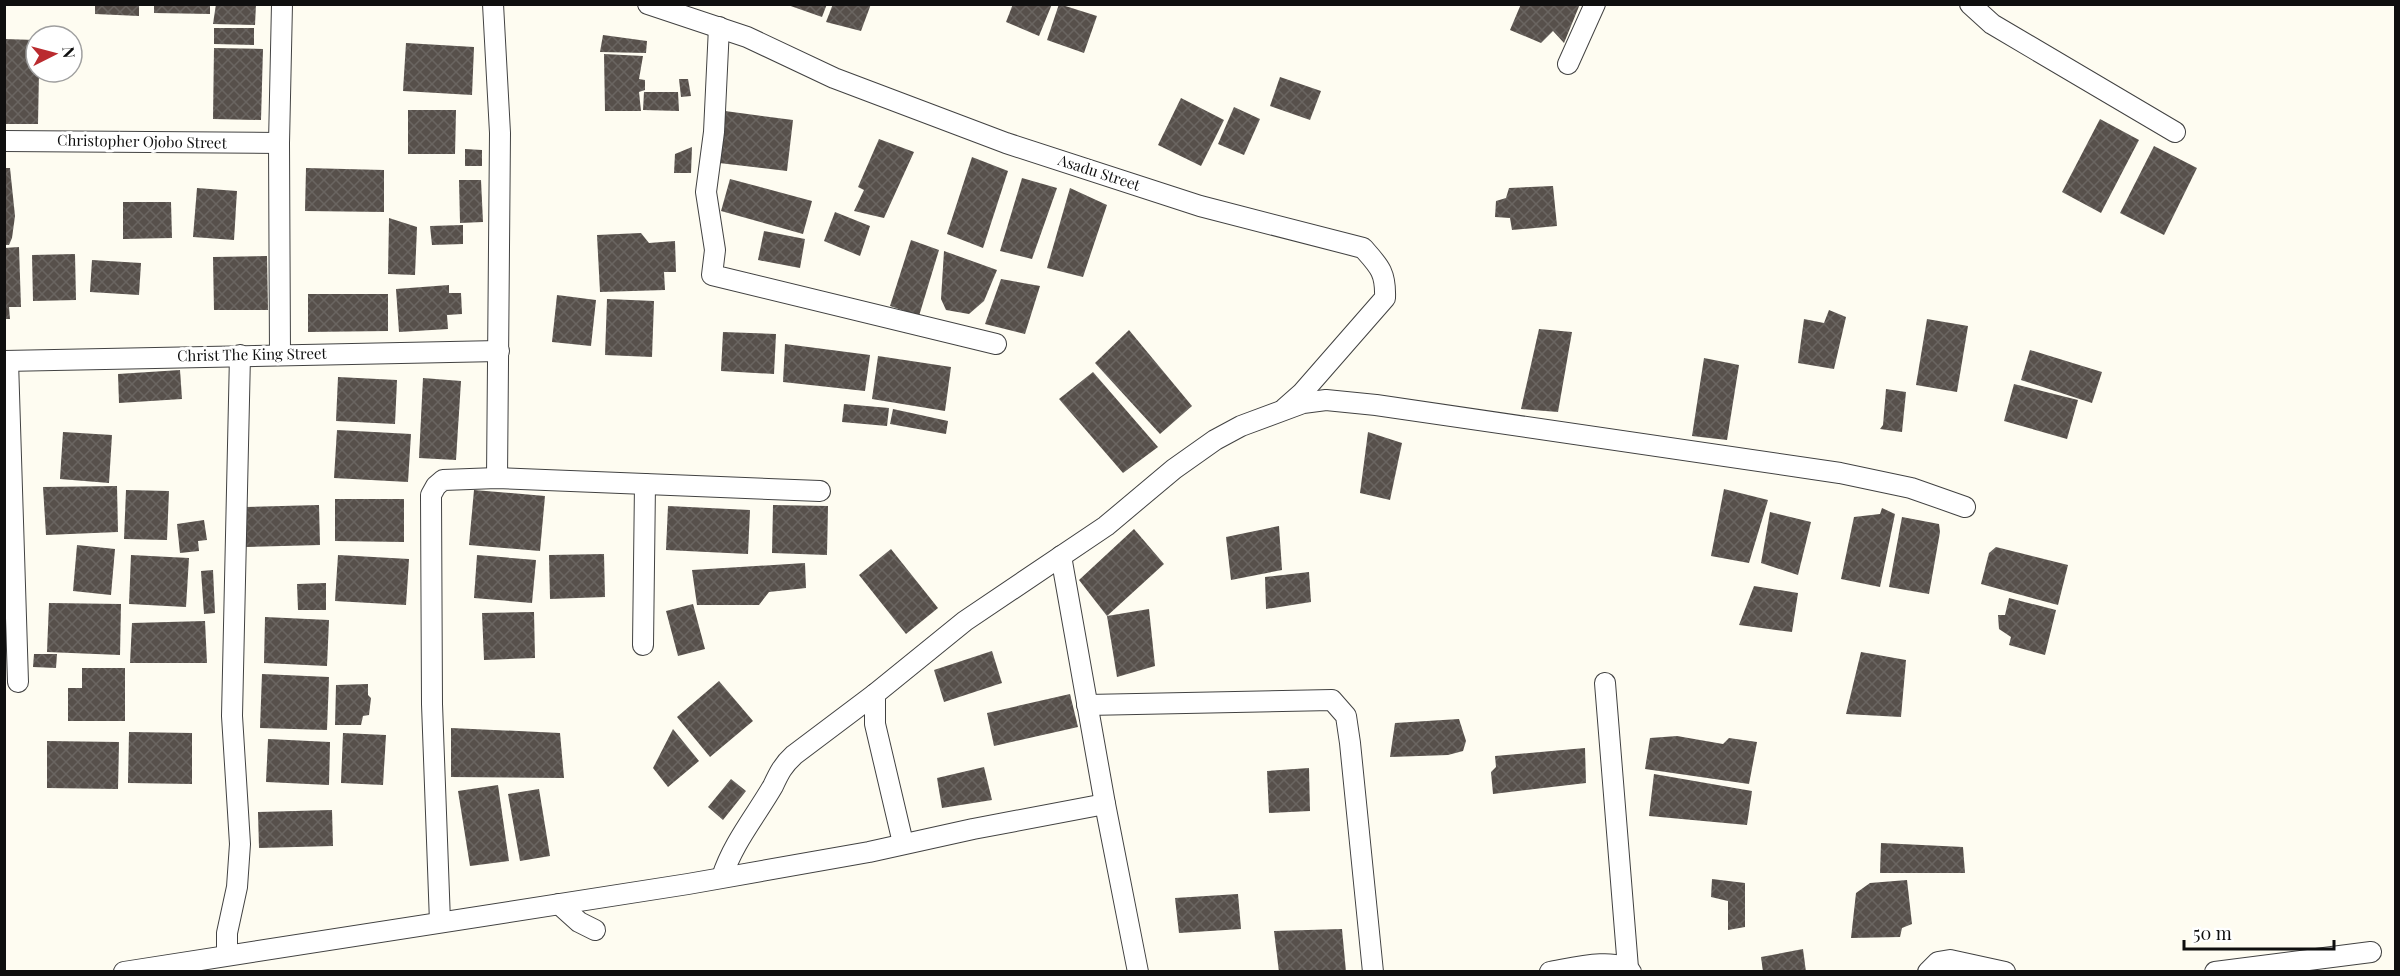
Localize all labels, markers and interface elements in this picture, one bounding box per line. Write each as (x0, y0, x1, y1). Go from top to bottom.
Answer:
north arrow (24, 24, 84, 84)
text: N (58, 46, 81, 60)
street label: Christopher Ojobo Street (57, 130, 228, 152)
street label: Asadu Street (1055, 149, 1144, 195)
street label: Christ The King Street (177, 343, 328, 365)
scale bar (2184, 913, 2334, 951)
text: 50 m (2193, 921, 2232, 945)

